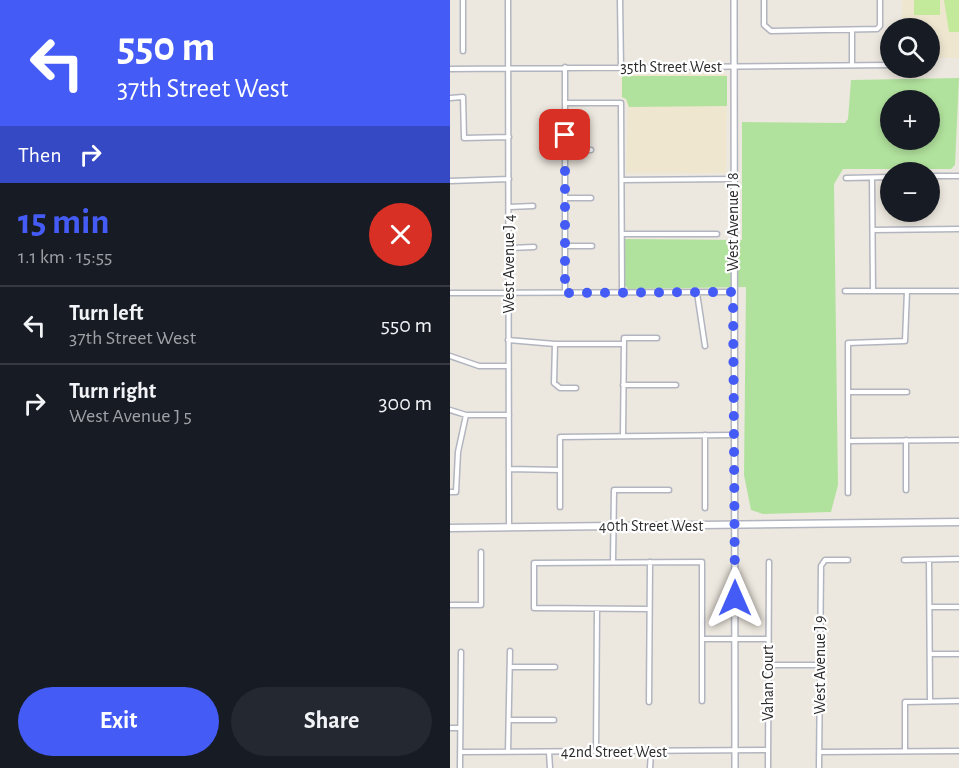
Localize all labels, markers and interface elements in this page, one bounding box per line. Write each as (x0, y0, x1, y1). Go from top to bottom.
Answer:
map controls (880, 18, 940, 222)
button: search (880, 18, 940, 78)
icon: left (18, 24, 96, 102)
text: 550 m (117, 26, 215, 68)
street label: 35th Street West (620, 59, 722, 75)
text: 37th Street West (117, 75, 288, 102)
button: + (880, 90, 940, 150)
pin (539, 109, 590, 160)
icon: arrive (548, 118, 581, 151)
icon: right (74, 138, 107, 171)
text: Then (18, 144, 62, 166)
button: − (880, 162, 940, 222)
street label: West Avenue J 8 (725, 172, 741, 272)
button: close (369, 203, 432, 266)
text: 15 min (18, 204, 109, 240)
street label: West Avenue J 4 (501, 214, 517, 314)
text: 1.1 km · 15:55 (18, 247, 112, 267)
text: Turn left (69, 302, 143, 324)
icon: left (18, 309, 51, 342)
text: 550 m (381, 314, 432, 336)
text: 37th Street West (69, 328, 196, 348)
text: Turn right (69, 380, 156, 402)
icon: right (18, 387, 51, 420)
text: 300 m (378, 392, 432, 414)
text: West Avenue J 5 (69, 406, 192, 426)
street label: 40th Street West (599, 518, 703, 534)
position arrow (703, 566, 767, 630)
street label: West Avenue J 9 (812, 615, 828, 715)
street label: Vahan Court (760, 645, 776, 721)
button: Exit (18, 687, 219, 756)
button: Share (231, 687, 432, 756)
street label: 42nd Street West (561, 744, 667, 760)

